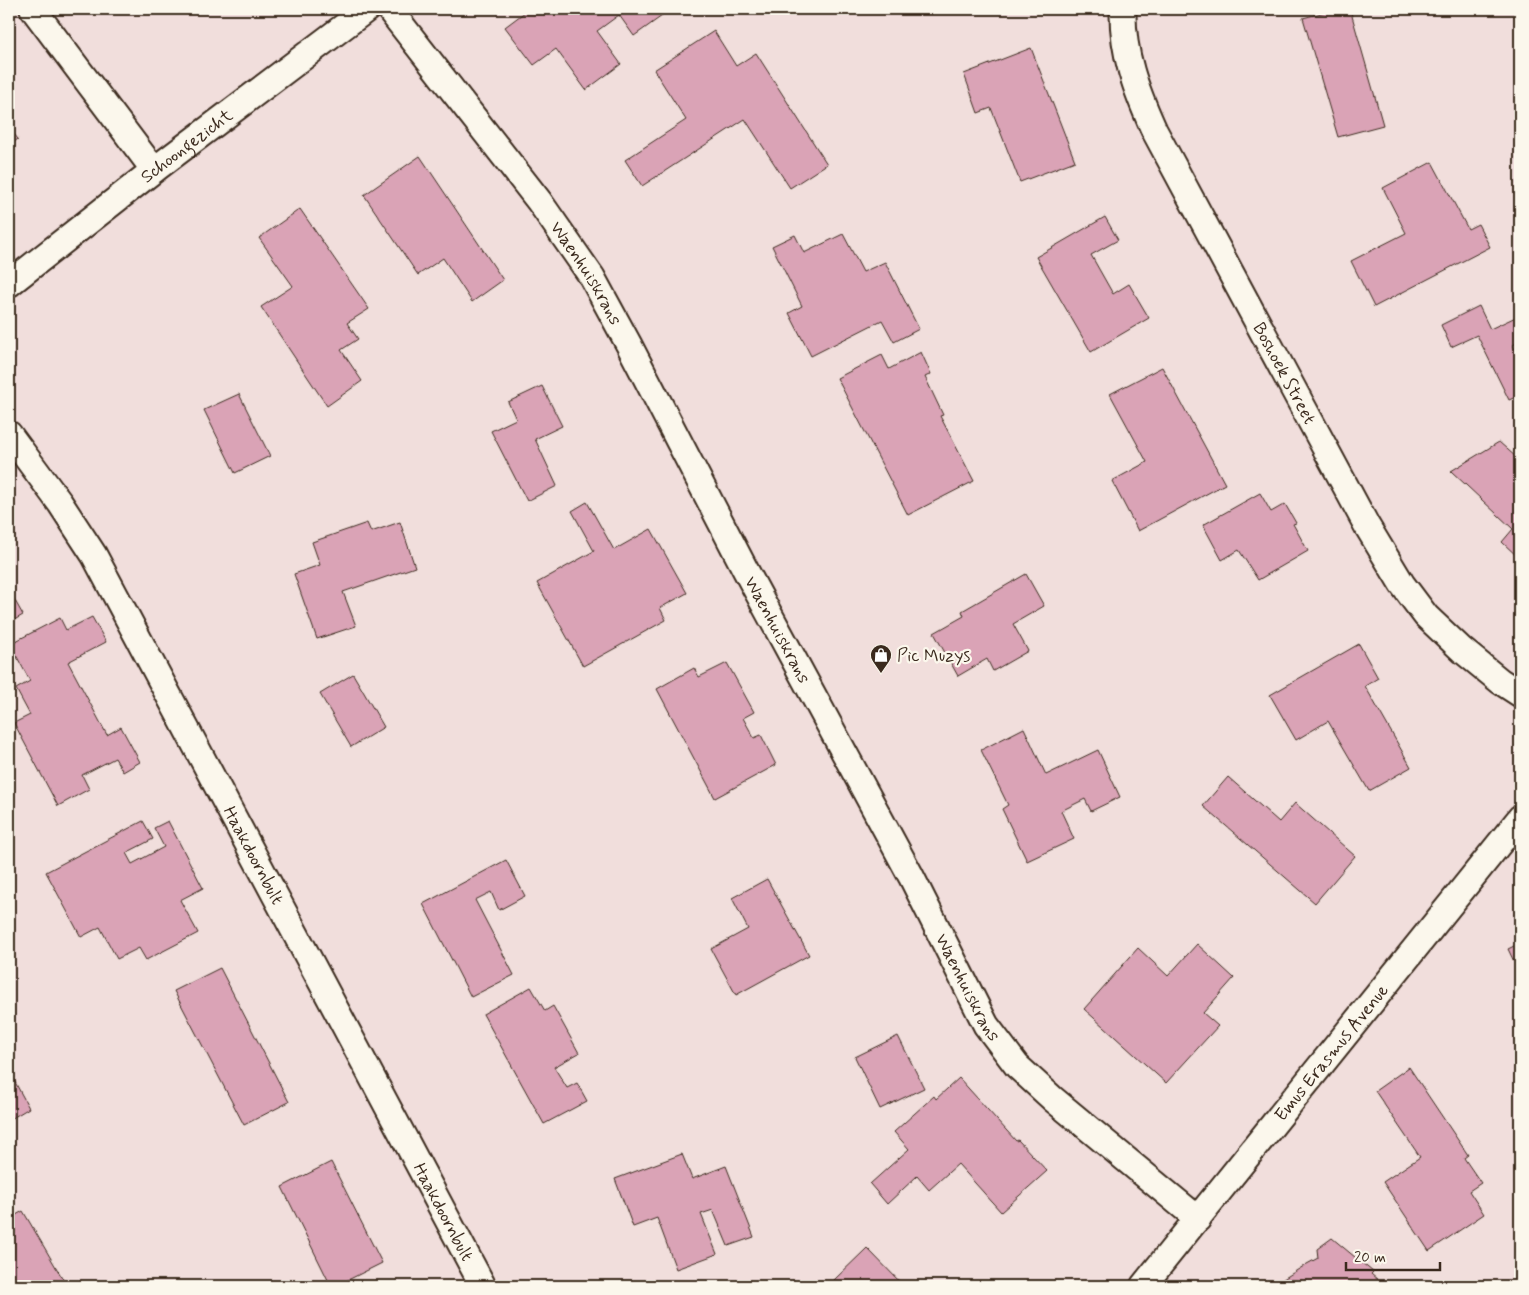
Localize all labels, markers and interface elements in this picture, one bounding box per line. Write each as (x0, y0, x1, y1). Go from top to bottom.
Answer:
street label: Schoongezicht (136, 103, 238, 189)
street label: Waenhuiskrans (544, 217, 627, 330)
street label: Boshoek Street (1247, 318, 1321, 429)
street label: Waenhuiskrans (738, 572, 816, 688)
shop icon: Pic Muzys (869, 643, 893, 674)
place label: Pic Muzys (897, 644, 970, 668)
street label: Haakdoornbult (217, 802, 289, 909)
street label: Waenhuiskrans (929, 930, 1005, 1047)
street label: Emus Erasmus Avenue (1269, 979, 1395, 1127)
street label: Haakdoornbult (407, 1159, 479, 1266)
scale bar (1346, 1240, 1440, 1272)
text: 20 m (1354, 1248, 1386, 1268)

